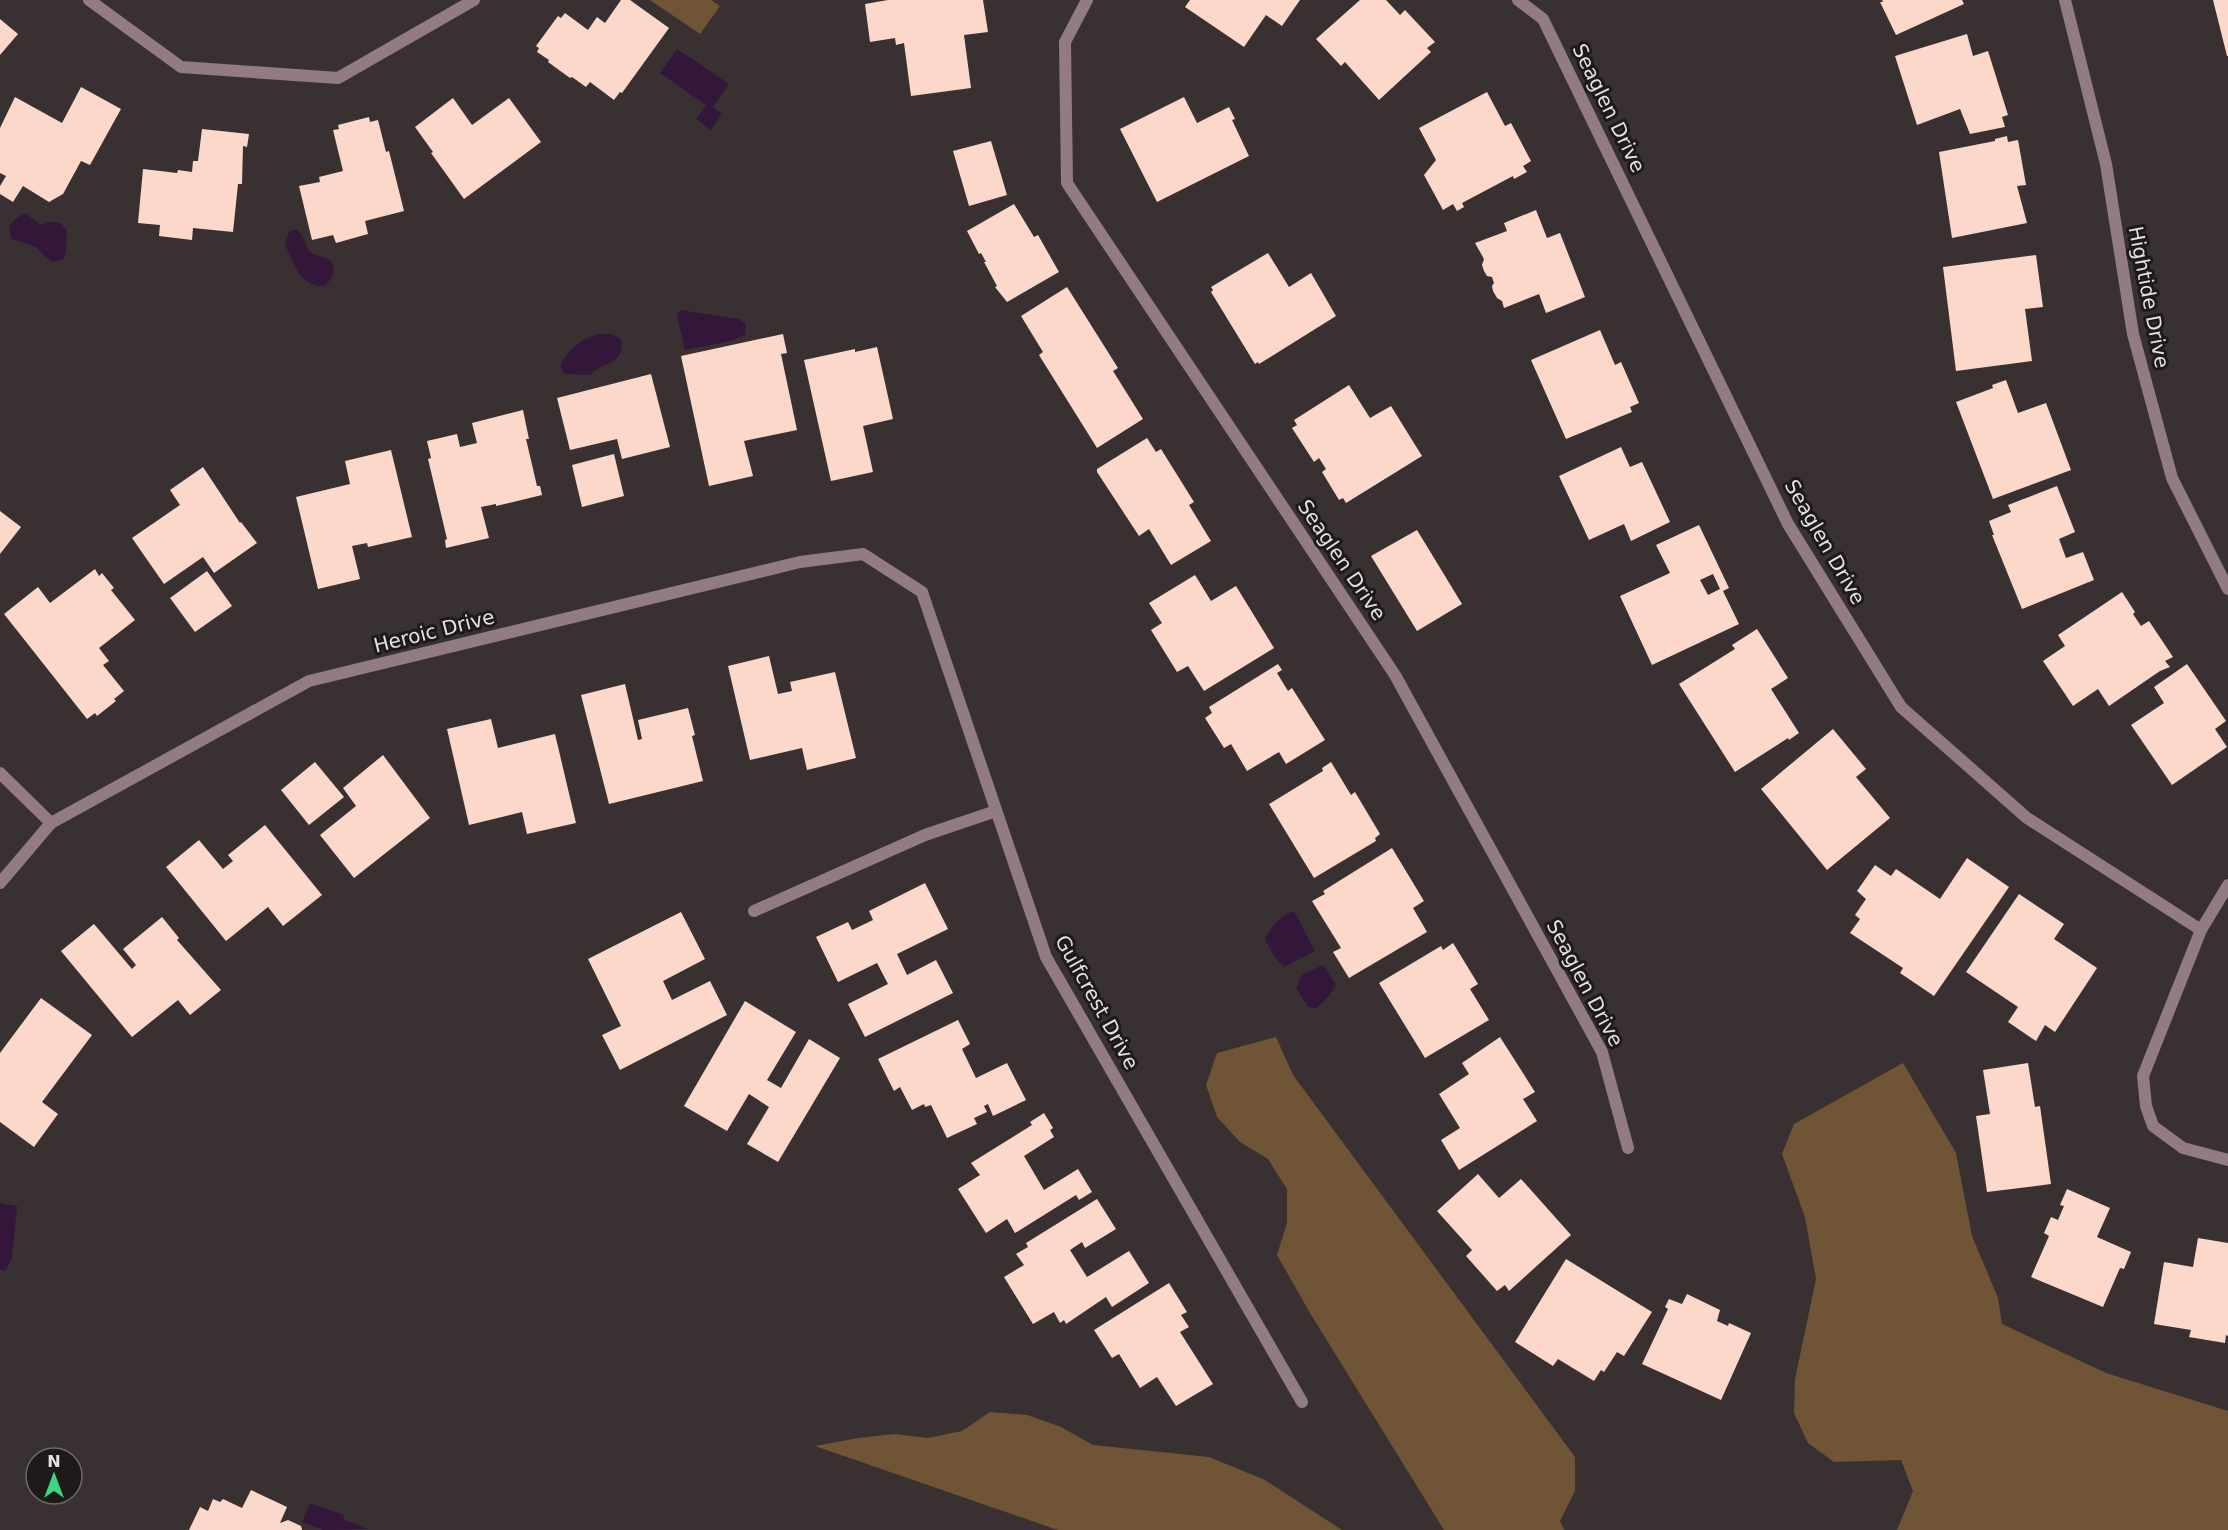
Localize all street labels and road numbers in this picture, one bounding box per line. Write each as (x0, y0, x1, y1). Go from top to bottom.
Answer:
street label: Seaglen Drive (1567, 40, 1651, 176)
street label: Hightide Drive (2123, 224, 2175, 370)
street label: Seaglen Drive (1780, 475, 1870, 609)
street label: Seaglen Drive (1293, 495, 1391, 625)
street label: Heroic Drive (371, 604, 497, 658)
street label: Seaglen Drive (1542, 915, 1628, 1051)
street label: Gulfcrest Drive (1050, 931, 1144, 1073)

